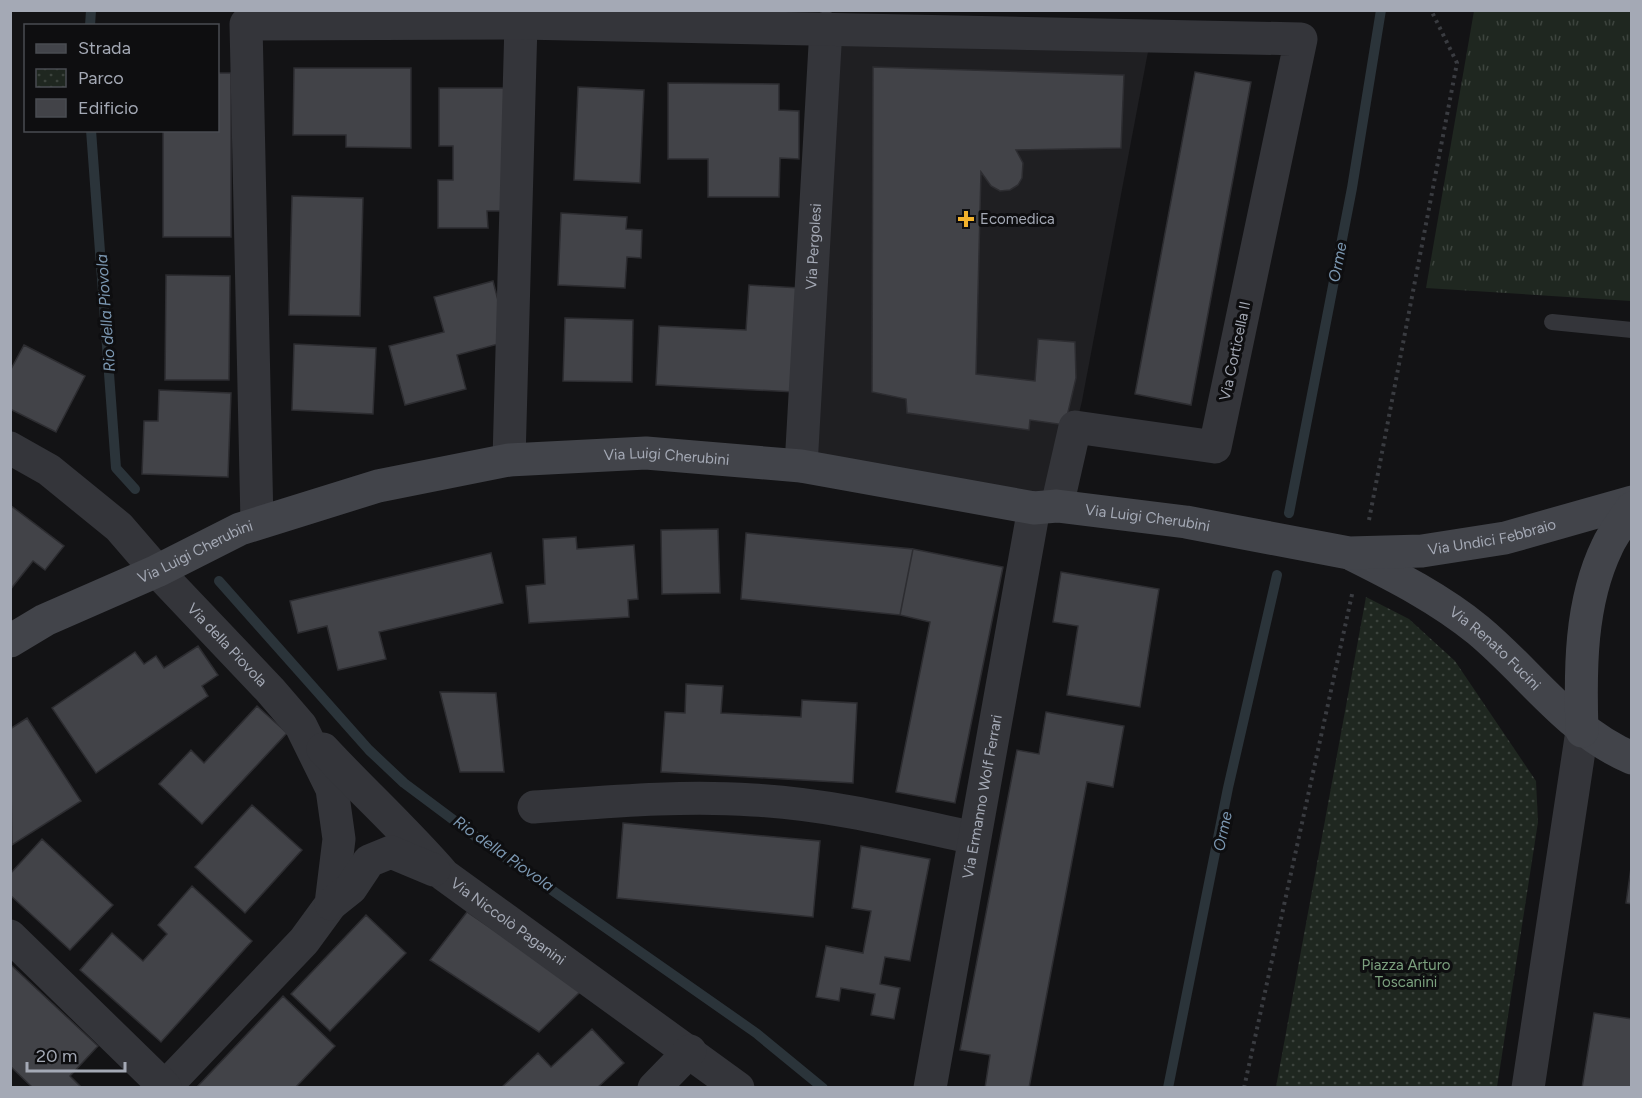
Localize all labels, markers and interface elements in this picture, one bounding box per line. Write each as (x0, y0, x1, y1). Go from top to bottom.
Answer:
legend (24, 24, 219, 132)
text: Strada (78, 37, 131, 59)
text: Parco (78, 67, 124, 89)
text: Edificio (78, 97, 139, 119)
street label: Via Pergolesi (802, 203, 825, 290)
marker: Ecomedica (957, 210, 975, 228)
place label: Ecomedica (980, 210, 1055, 228)
water label: Orme (1324, 240, 1351, 284)
water label: Rio della Piovola (92, 253, 119, 373)
street label: Via Corticella II (1216, 300, 1254, 402)
street label: Via Luigi Cherubini (603, 444, 730, 469)
street label: Via Luigi Cherubini (1084, 501, 1211, 535)
street label: Via Undici Febbraio (1427, 515, 1558, 559)
street label: Via Luigi Cherubini (135, 517, 255, 587)
street label: Via della Piovola (183, 600, 271, 690)
street label: Via Renato Fucini (1446, 603, 1544, 694)
street label: Via Ermanno Wolf Ferrari (959, 713, 1006, 880)
water label: Orme (1209, 809, 1236, 853)
water label: Rio della Piovola (450, 812, 558, 895)
street label: Via Niccolò Paganini (447, 874, 569, 969)
park label: Piazza Arturo Toscanini (1362, 956, 1451, 991)
scale bar (27, 1035, 124, 1073)
text: 20 m (36, 1045, 77, 1067)

